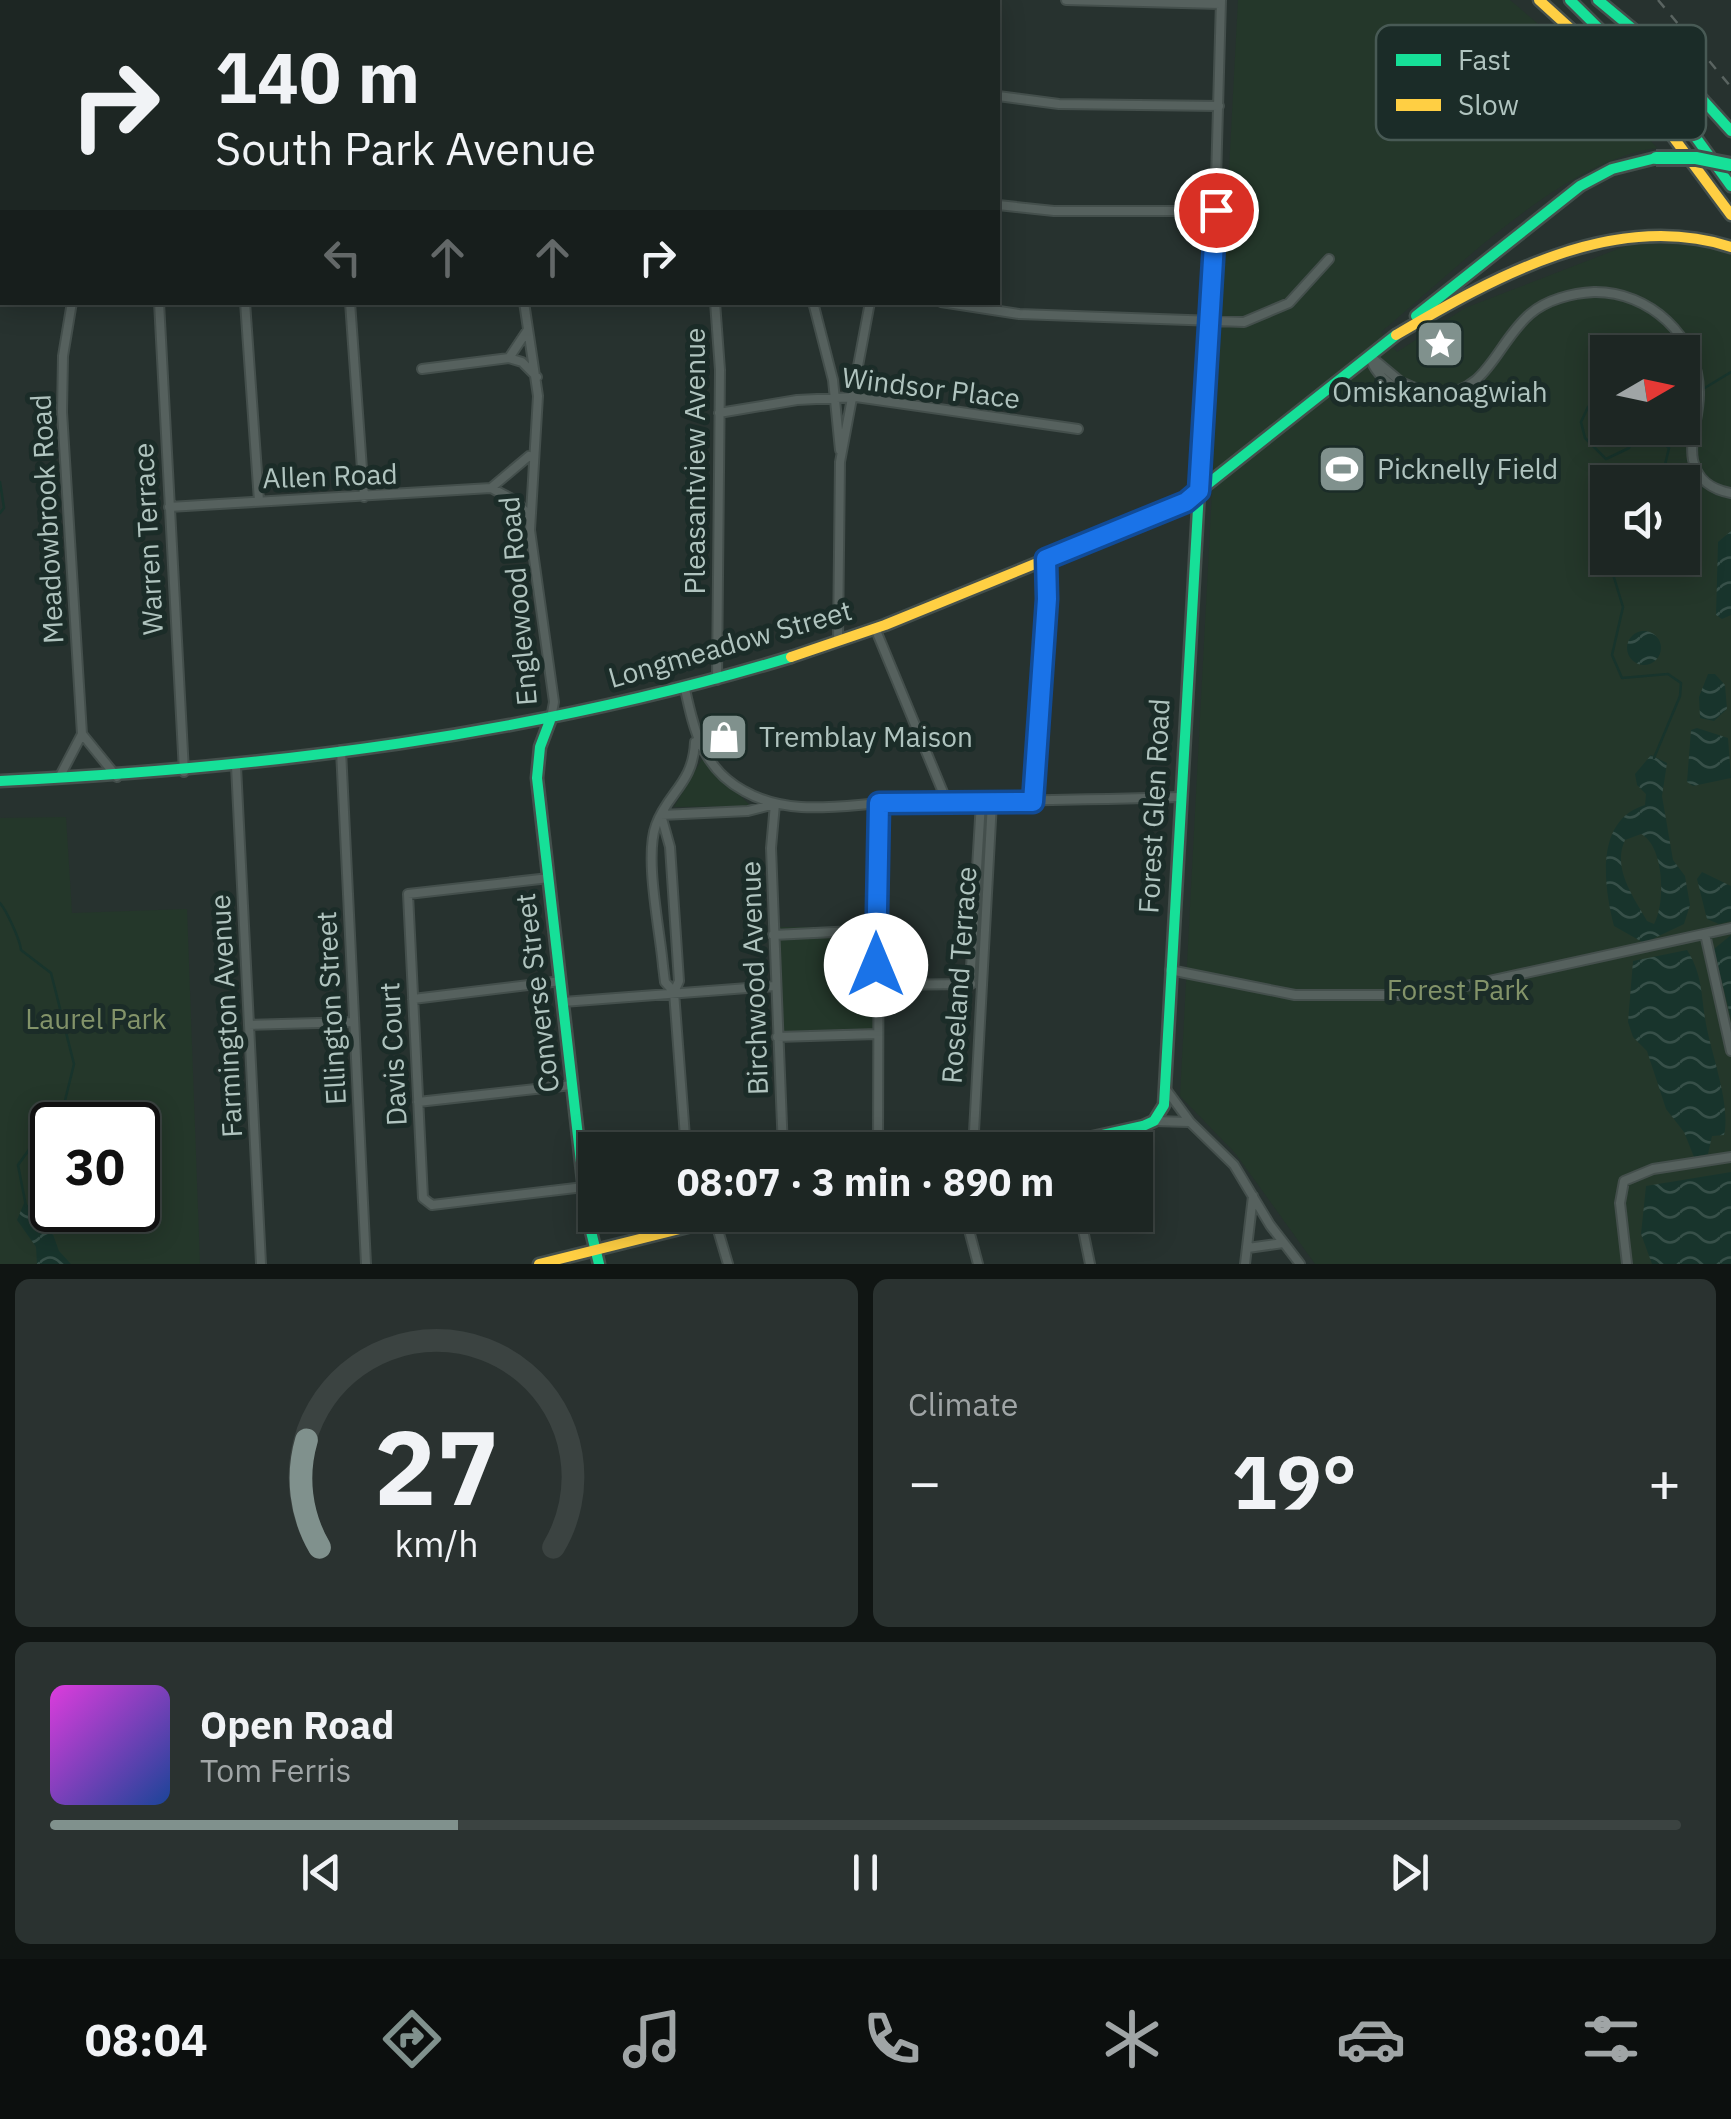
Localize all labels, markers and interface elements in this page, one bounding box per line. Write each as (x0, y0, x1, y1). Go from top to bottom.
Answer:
legend (1376, 25, 1706, 140)
text: 140 m (215, 31, 420, 122)
icon: right (50, 40, 180, 170)
text: Fast (1458, 41, 1511, 78)
text: Slow (1458, 86, 1519, 123)
text: South Park Avenue (215, 119, 596, 177)
pin (1174, 168, 1259, 253)
icon: arrive (1189, 183, 1244, 238)
icon: left (315, 230, 370, 285)
icon: ahead (420, 230, 475, 285)
icon: ahead (525, 230, 580, 285)
icon: right (630, 230, 685, 285)
place icon: Omiskanoagwiah (1414, 318, 1466, 370)
street label: Pleasantview Avenue (676, 328, 713, 594)
north arrow (1590, 335, 1700, 445)
map controls (1590, 335, 1700, 575)
street label: Windsor Place (840, 358, 1022, 417)
place label: Omiskanoagwiah (1332, 373, 1548, 410)
street label: Meadowbrook Road (21, 393, 72, 645)
street label: Warren Terrace (124, 442, 171, 636)
sports icon: Picknelly Field (1316, 443, 1368, 495)
place label: Picknelly Field (1377, 450, 1558, 487)
street label: Allen Road (262, 455, 398, 496)
button: sound (1590, 465, 1700, 575)
street label: Englewood Road (490, 495, 545, 707)
street label: Longmeadow Street (604, 591, 856, 696)
street label: Forest Glen Road (1129, 697, 1178, 914)
shop icon: Tremblay Maison (698, 711, 750, 763)
place label: Tremblay Maison (759, 718, 973, 755)
street label: Birchwood Avenue (731, 860, 776, 1096)
street label: Roseland Terrace (932, 865, 985, 1085)
street label: Converse Street (506, 891, 567, 1095)
street label: Farmington Avenue (201, 894, 250, 1138)
street label: Ellington Street (307, 910, 354, 1106)
position arrow (824, 913, 928, 1017)
park label: Forest Park (1387, 971, 1530, 1008)
street label: Davis Court (370, 981, 415, 1127)
park label: Laurel Park (25, 1000, 167, 1037)
speed limit sign: 30 (30, 1102, 160, 1232)
text: 08:07 · 3 min · 890 m (677, 1157, 1054, 1206)
text: Climate (908, 1383, 1018, 1425)
text: 27 (374, 1398, 499, 1534)
text: 19° (1232, 1432, 1357, 1530)
text: − (908, 1446, 941, 1517)
text: + (1648, 1446, 1681, 1517)
text: km/h (394, 1520, 479, 1567)
text: Open Road (200, 1700, 394, 1749)
text: Tom Ferris (200, 1749, 351, 1791)
icon: previous (294, 1845, 349, 1900)
icon: pause (838, 1845, 893, 1900)
icon: next (1382, 1845, 1437, 1900)
icon: directions (377, 2004, 447, 2074)
icon: music (617, 2004, 687, 2074)
icon: phone (857, 2004, 927, 2074)
icon: climate (1097, 2004, 1167, 2074)
icon: car (1336, 2004, 1406, 2074)
icon: filters (1576, 2004, 1646, 2074)
text: 08:04 (85, 2010, 208, 2068)

